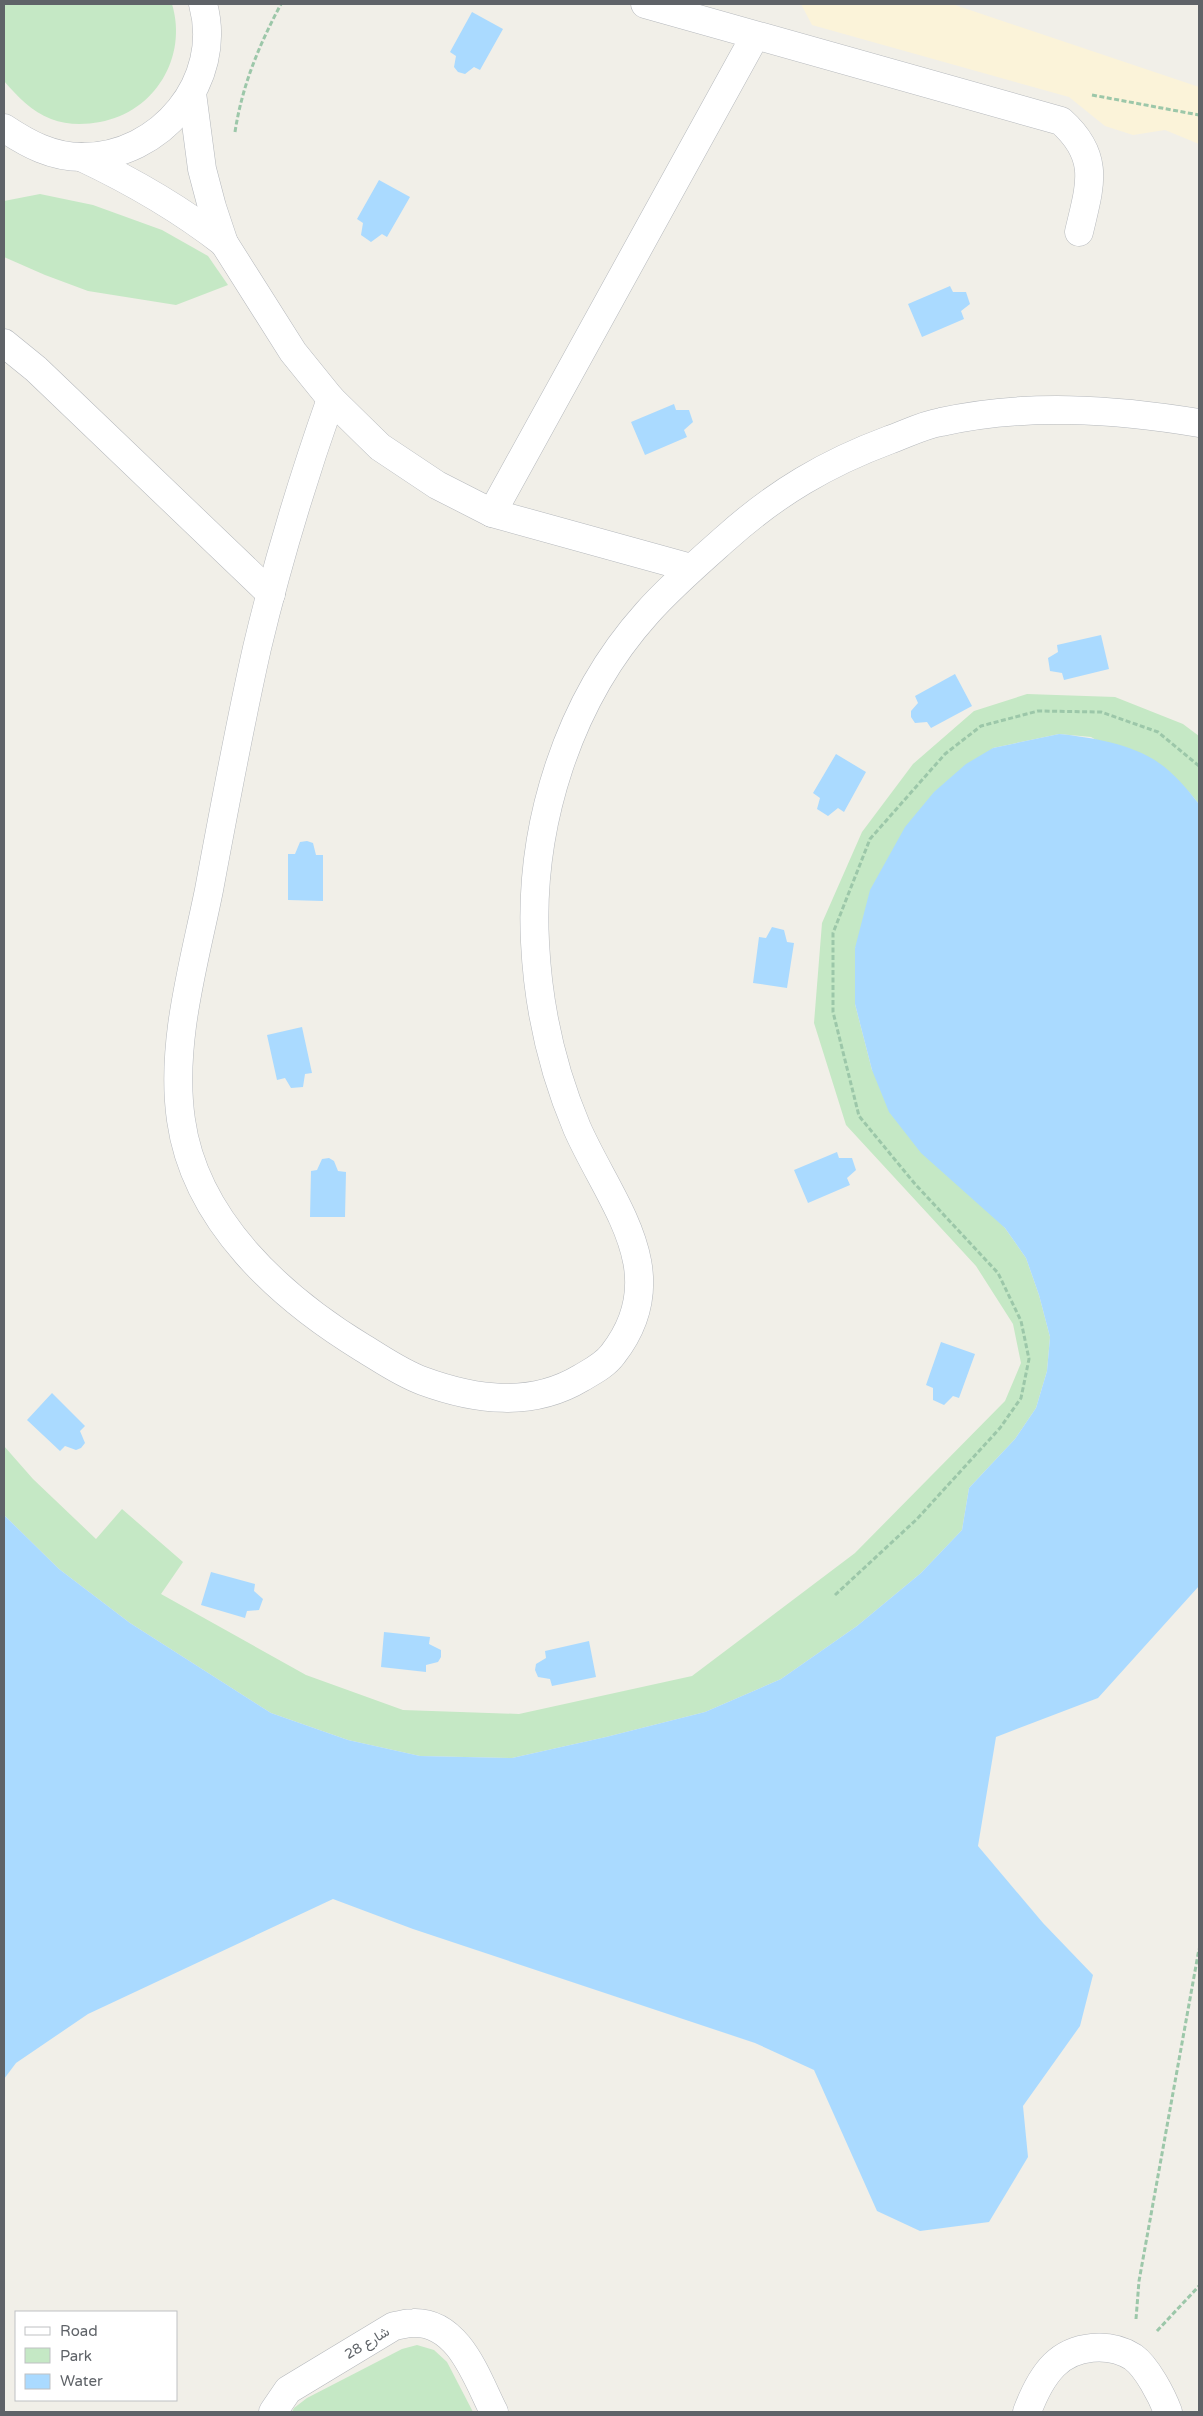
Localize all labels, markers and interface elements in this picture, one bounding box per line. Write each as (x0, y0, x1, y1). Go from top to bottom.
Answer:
legend (15, 2311, 178, 2401)
text: Road (60, 2322, 98, 2340)
street label: شارع 28 (341, 2323, 394, 2365)
text: Park (60, 2347, 92, 2365)
text: Water (60, 2372, 103, 2390)

